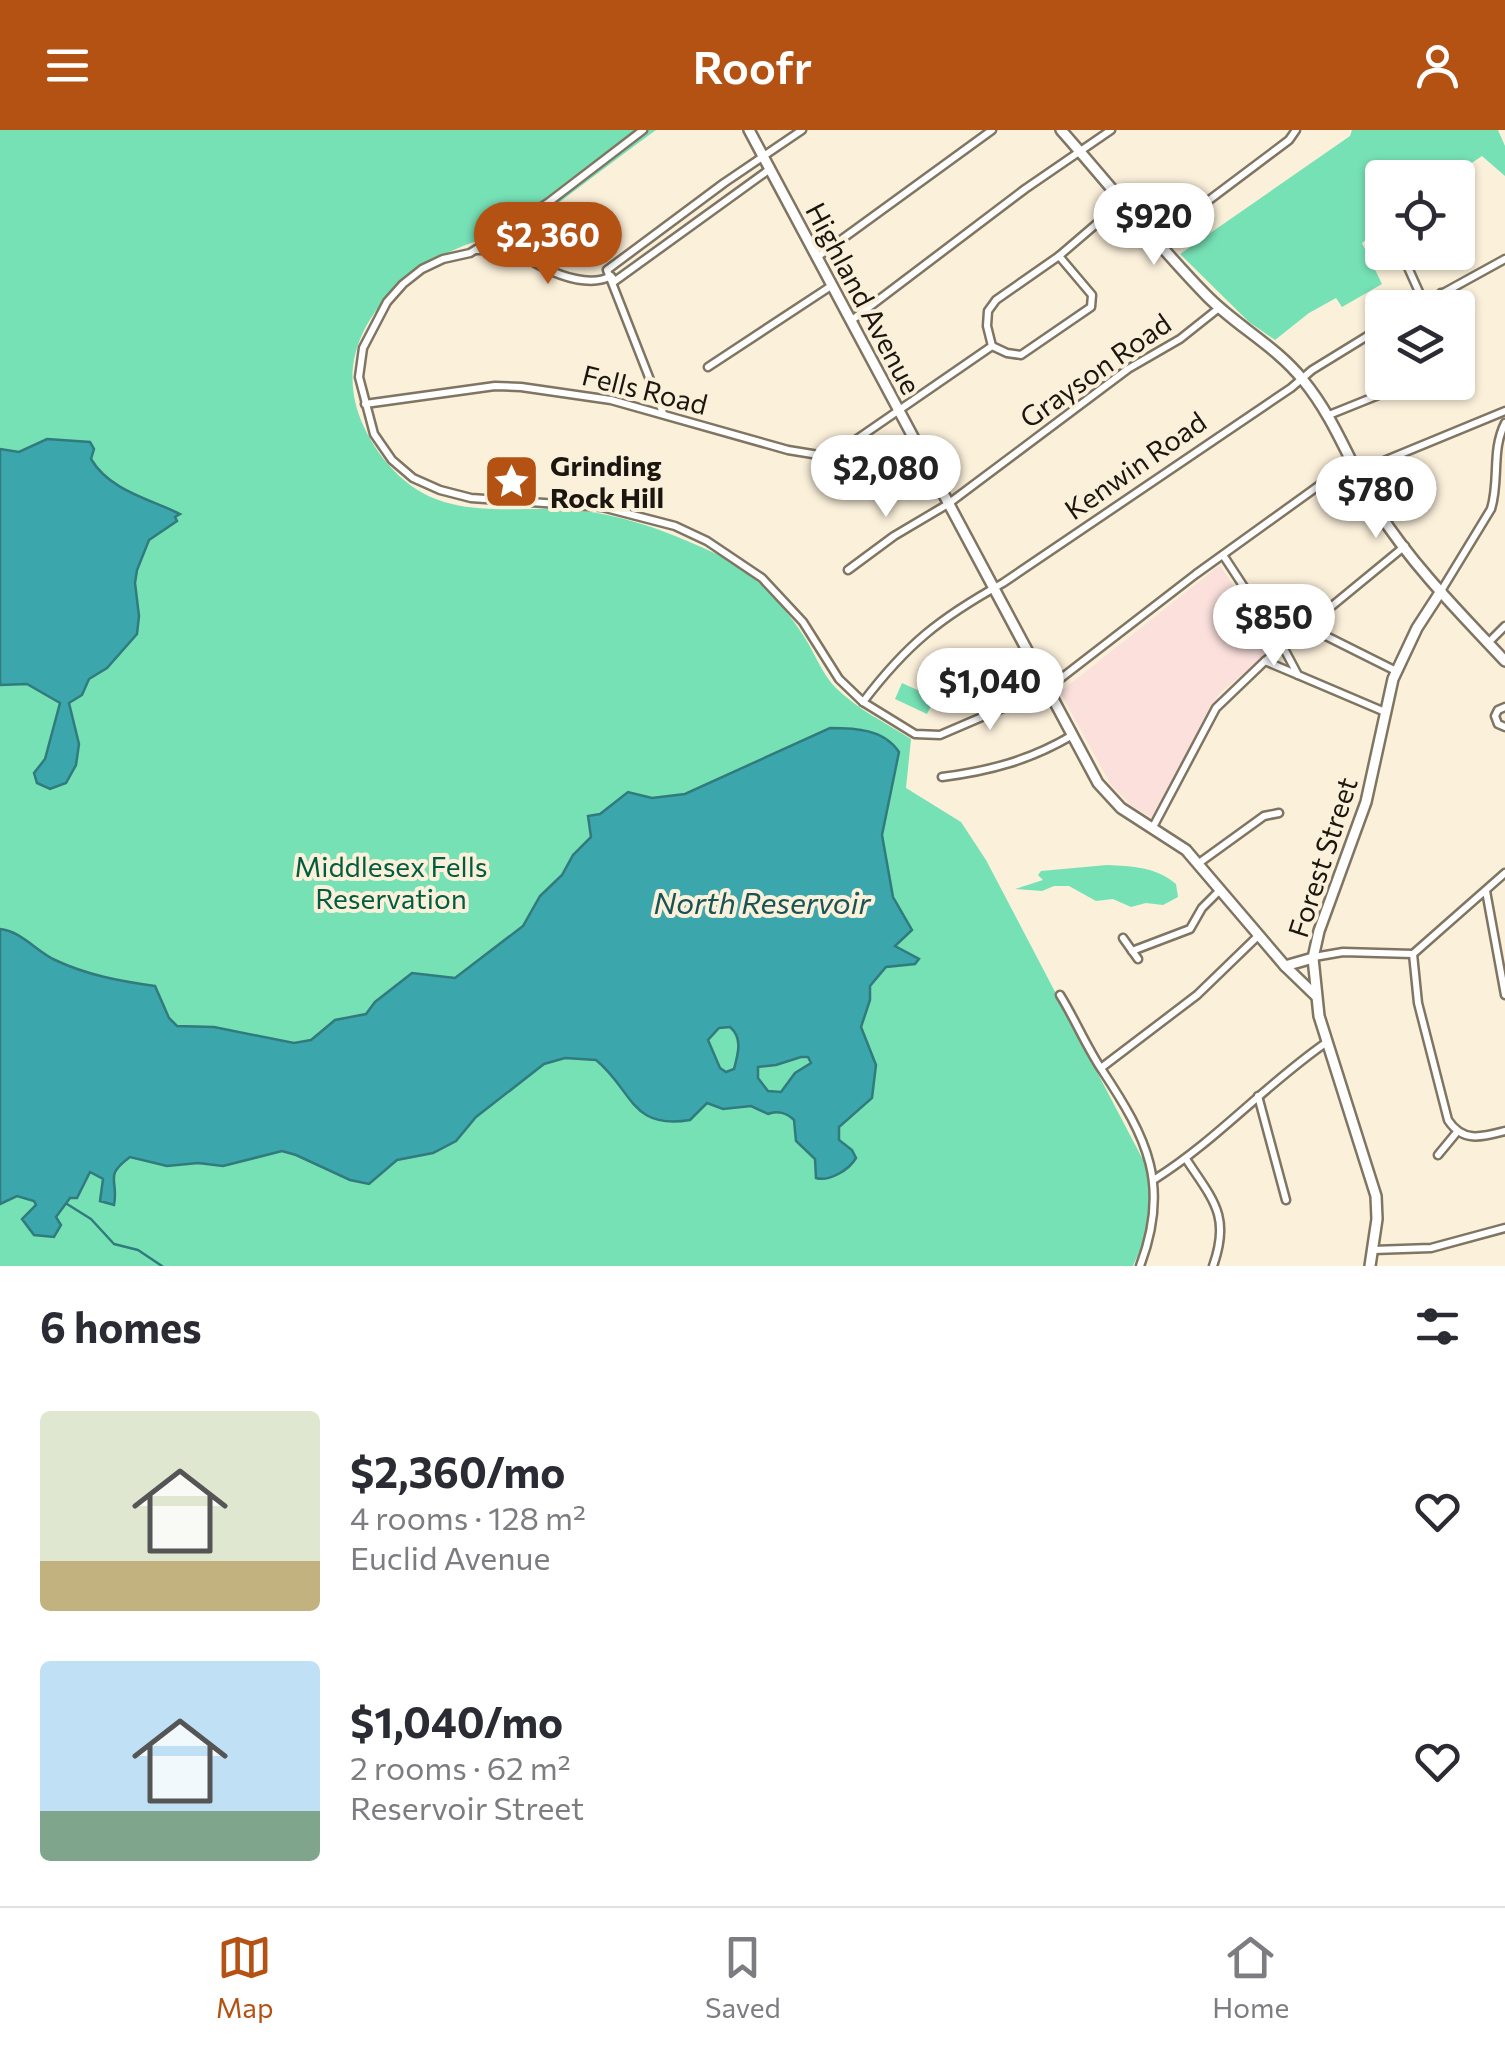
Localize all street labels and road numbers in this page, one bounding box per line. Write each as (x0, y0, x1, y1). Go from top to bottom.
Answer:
street label: Highland Avenue (799, 196, 929, 400)
street label: Grayson Road (1013, 305, 1177, 435)
street label: Fells Road (579, 357, 711, 421)
street label: Kenwin Road (1058, 404, 1212, 526)
street label: Forest Street (1280, 773, 1364, 941)

